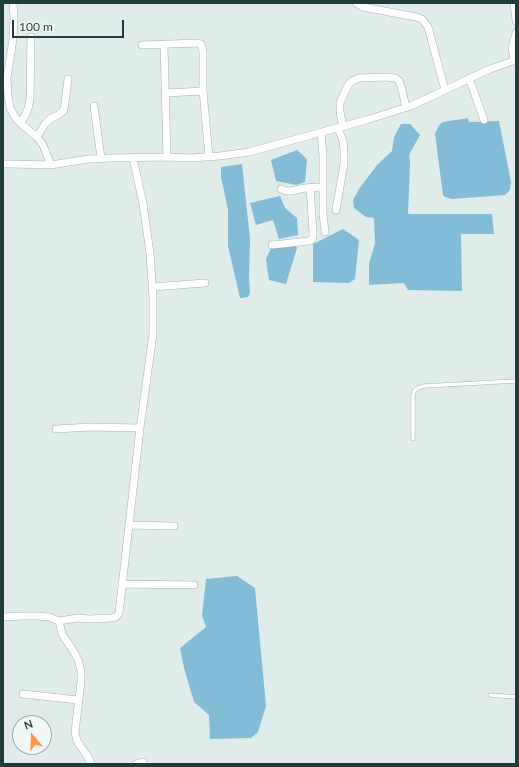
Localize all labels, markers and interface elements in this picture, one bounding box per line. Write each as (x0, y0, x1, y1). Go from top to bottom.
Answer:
scale bar (14, 12, 126, 38)
text: 100 m (19, 19, 53, 34)
north arrow (12, 715, 52, 755)
text: N (22, 717, 34, 732)

